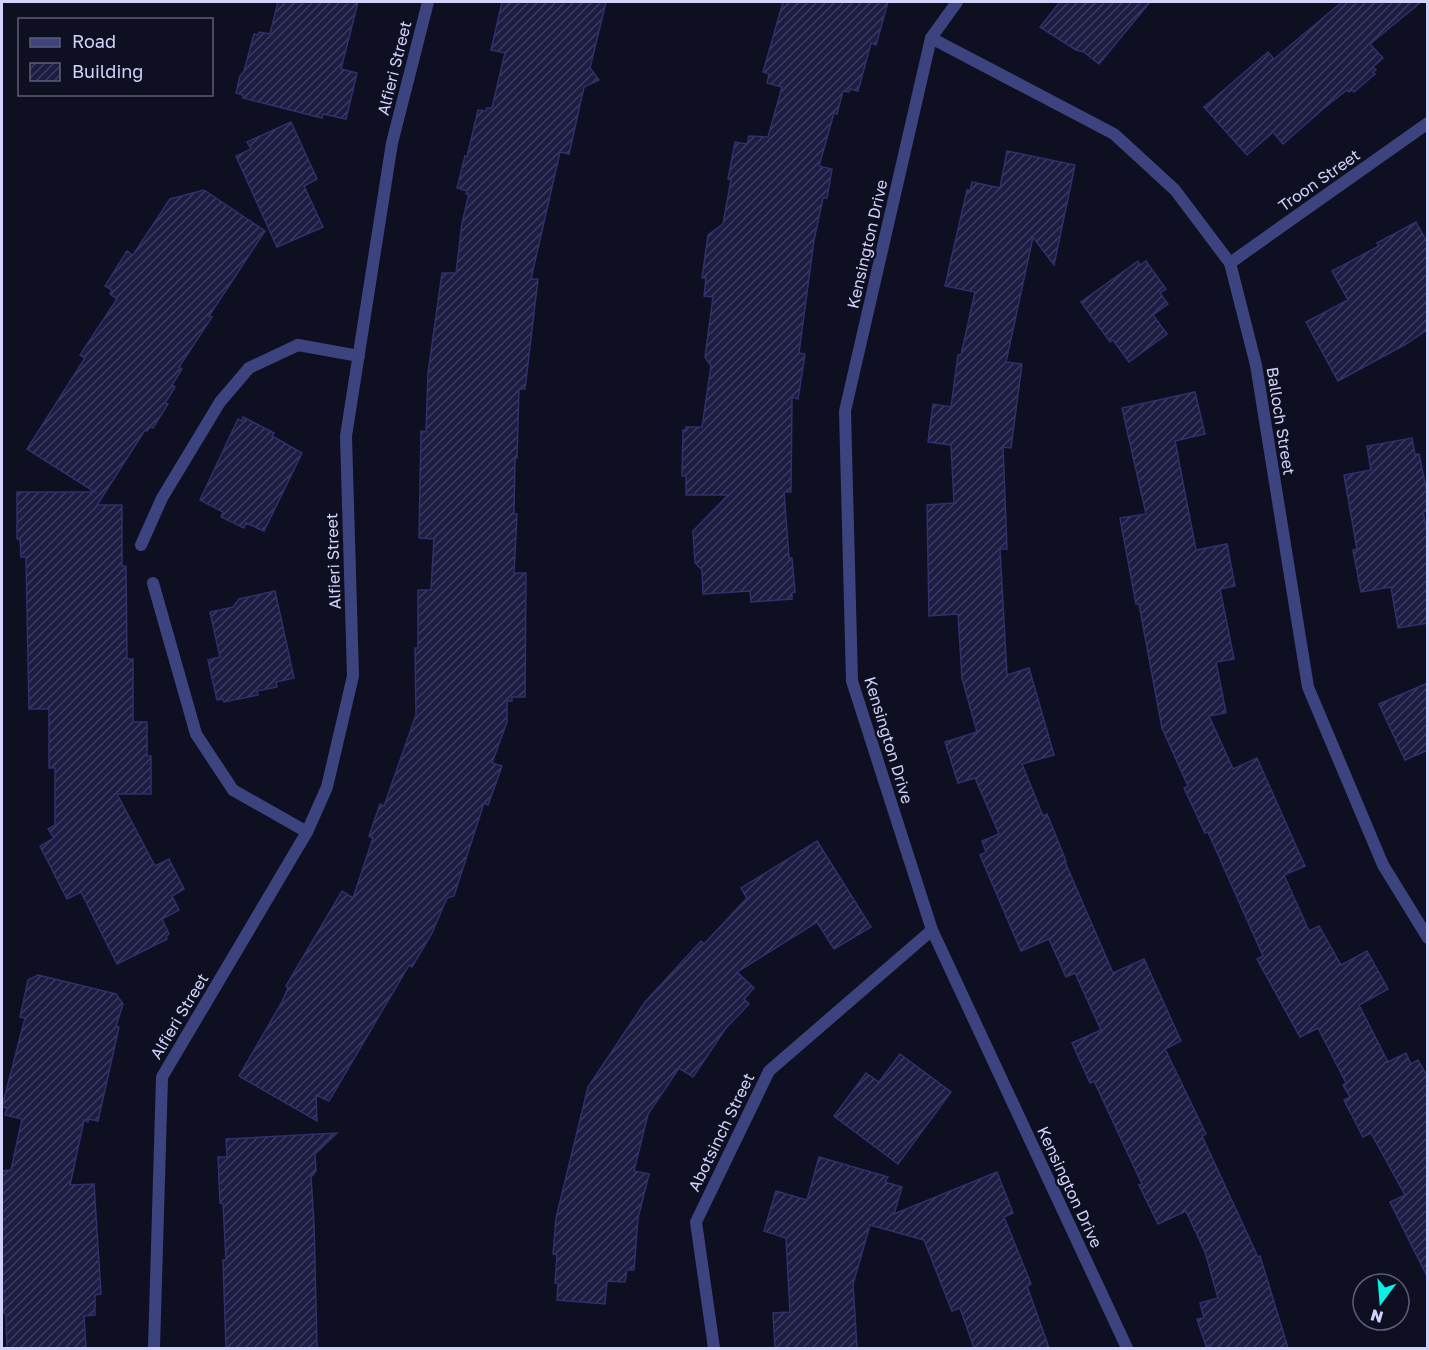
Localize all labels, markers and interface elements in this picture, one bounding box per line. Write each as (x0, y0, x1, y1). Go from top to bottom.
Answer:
legend (18, 18, 213, 96)
street label: Alfieri Street (373, 19, 415, 117)
text: Road (72, 30, 116, 52)
text: Building (72, 60, 143, 82)
street label: Troon Street (1274, 145, 1364, 215)
street label: Kensington Drive (842, 178, 892, 310)
street label: Balloch Street (1263, 365, 1299, 477)
street label: Alfieri Street (321, 512, 345, 610)
street label: Kensington Drive (860, 674, 918, 806)
street label: Alfieri Street (146, 969, 212, 1063)
street label: Abotsinch Street (684, 1070, 758, 1194)
street label: Kensington Drive (1033, 1123, 1107, 1251)
north arrow (1351, 1272, 1411, 1332)
text: N (1368, 1305, 1385, 1328)

